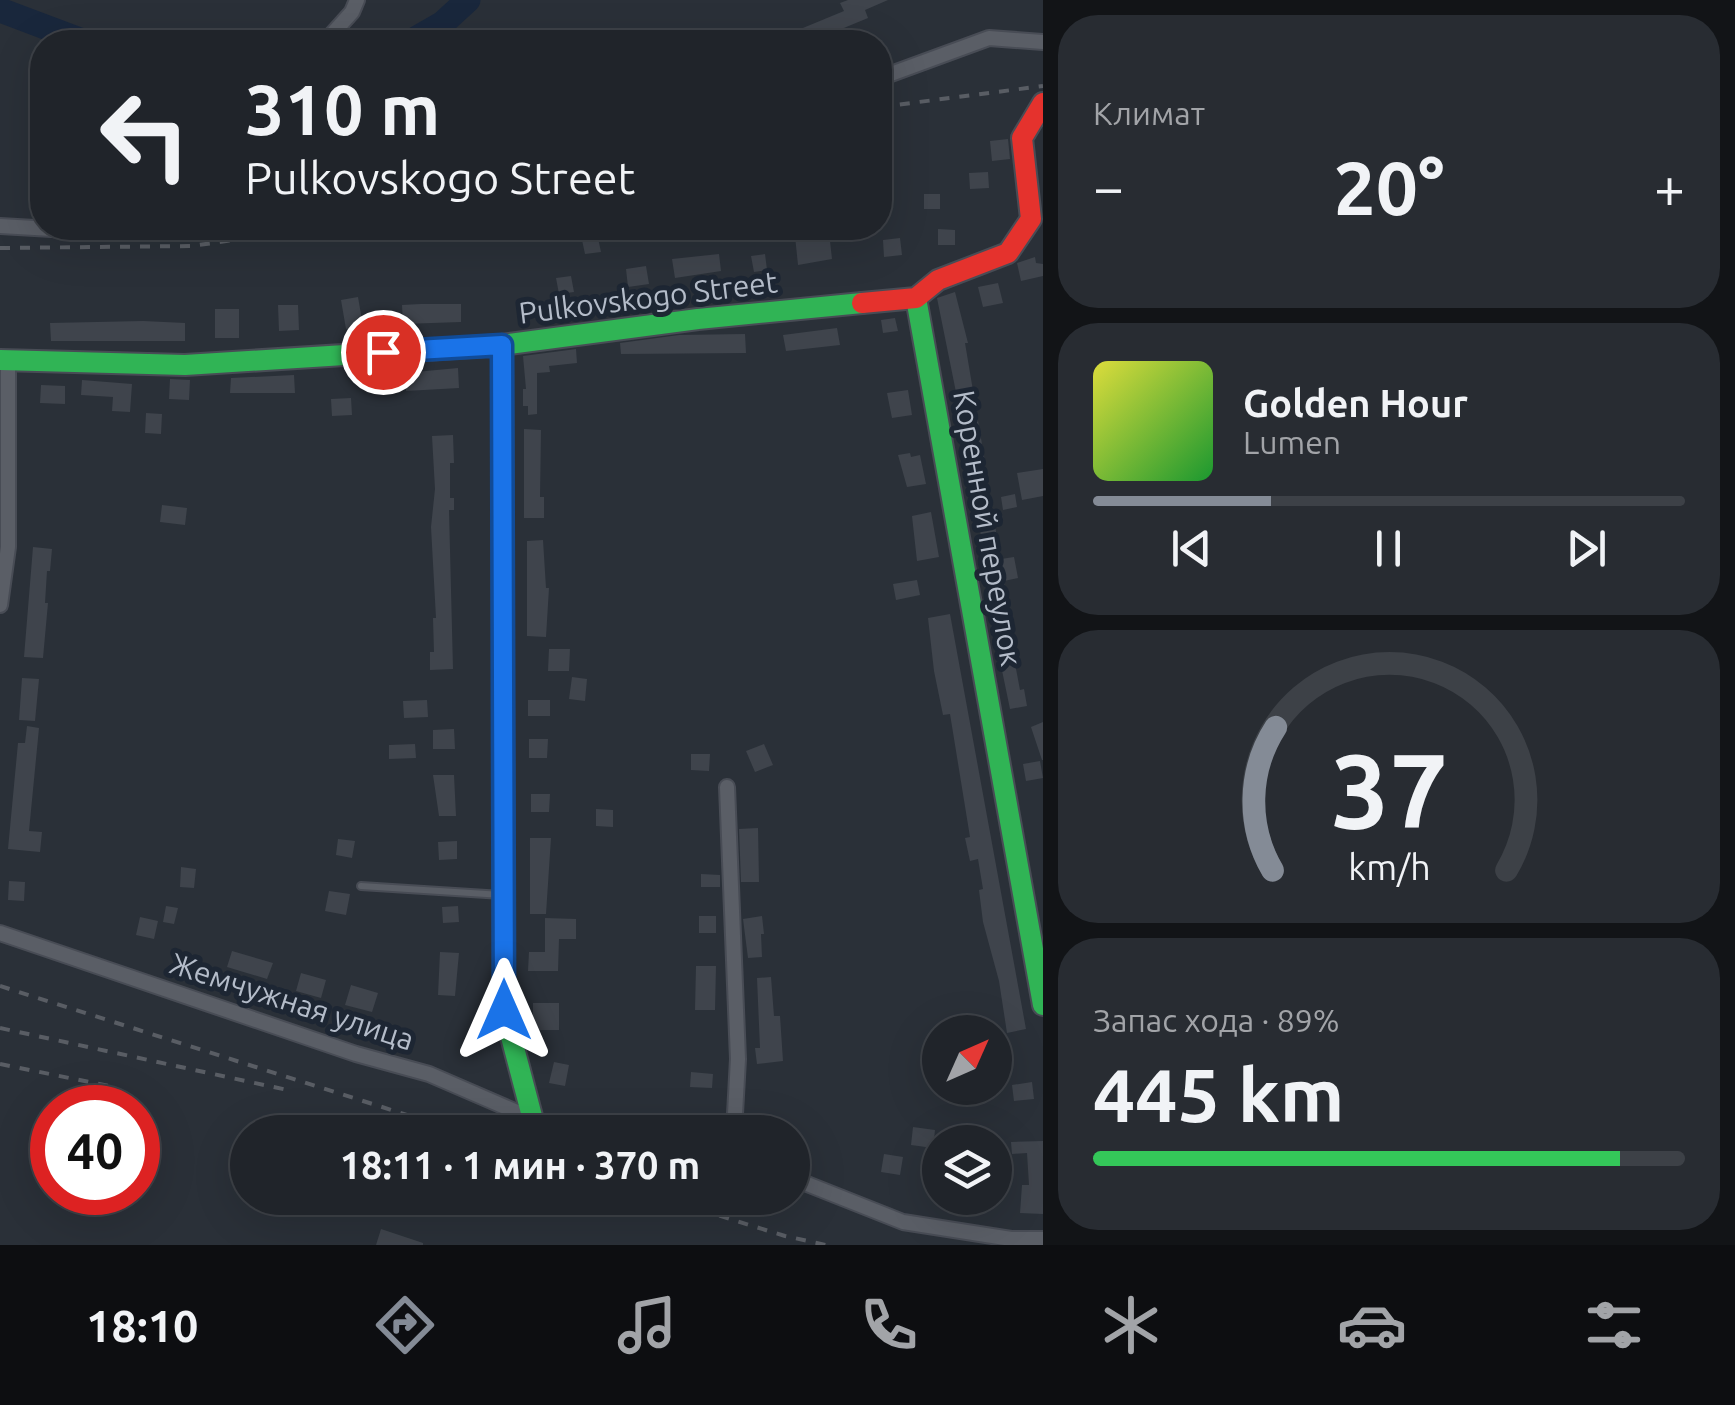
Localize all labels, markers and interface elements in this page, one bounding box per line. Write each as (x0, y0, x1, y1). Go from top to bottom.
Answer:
icon: left (80, 70, 210, 200)
text: 310 m (245, 70, 440, 148)
text: Климат (1093, 95, 1205, 131)
text: 20° (1333, 145, 1445, 229)
text: Pulkovskogo Street (245, 152, 635, 203)
text: − (1093, 156, 1124, 217)
text: + (1654, 156, 1685, 217)
street label: Pulkovskogo Street (517, 264, 779, 330)
pin (341, 310, 426, 395)
icon: arrive (356, 325, 411, 380)
text: Golden Hour (1243, 382, 1468, 424)
street label: Коренной переулок (947, 388, 1029, 668)
text: Lumen (1243, 424, 1341, 460)
icon: previous (1164, 521, 1219, 576)
icon: pause (1361, 521, 1416, 576)
icon: next (1559, 521, 1614, 576)
text: 37 (1330, 731, 1448, 848)
text: km/h (1348, 847, 1430, 887)
street label: Жемчужная улица (166, 946, 418, 1056)
position arrow (452, 958, 556, 1062)
text: Запас хода · 89% (1093, 1002, 1340, 1038)
north arrow (922, 1015, 1012, 1105)
map controls (922, 1015, 1012, 1215)
text: 445 km (1093, 1052, 1344, 1136)
speed limit sign: 40 (30, 1085, 160, 1215)
button: layers (922, 1125, 1012, 1215)
text: 18:11 · 1 мин · 370 m (340, 1144, 700, 1186)
icon: directions (370, 1290, 440, 1360)
icon: music (612, 1290, 682, 1360)
icon: phone (854, 1290, 924, 1360)
icon: climate (1096, 1290, 1166, 1360)
icon: car (1337, 1290, 1407, 1360)
icon: filters (1579, 1290, 1649, 1360)
text: 18:10 (86, 1300, 198, 1351)

